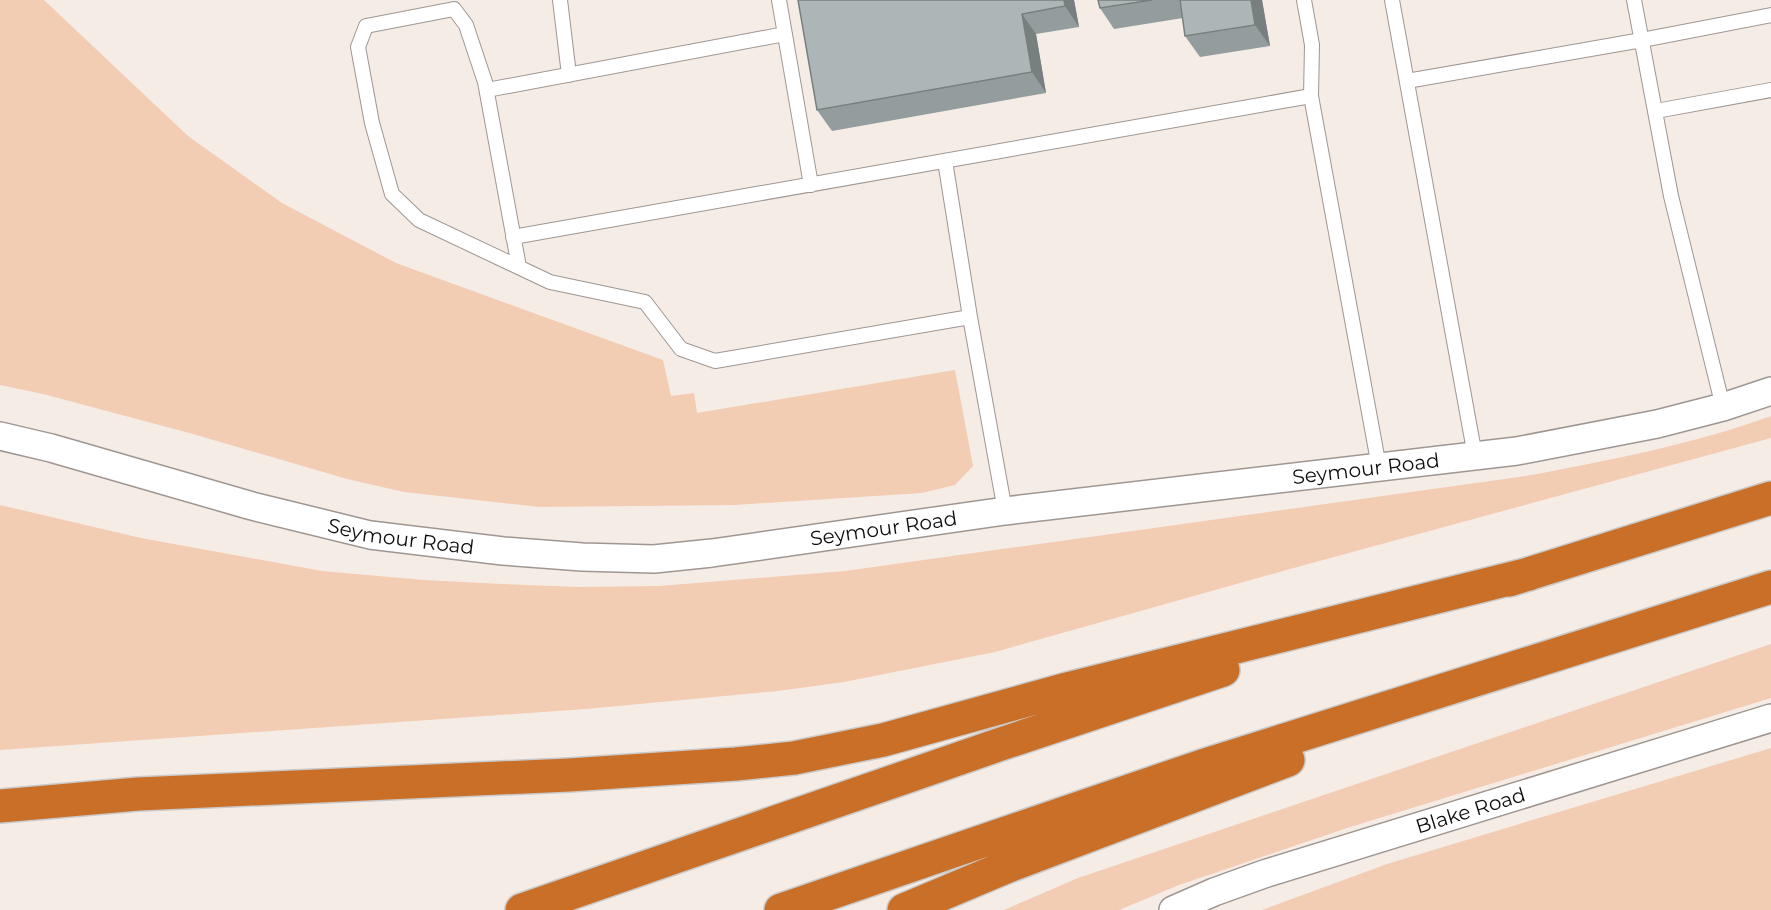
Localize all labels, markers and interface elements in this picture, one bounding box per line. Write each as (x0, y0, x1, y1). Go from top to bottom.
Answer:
street label: Seymour Road (1291, 448, 1441, 489)
street label: Seymour Road (809, 506, 959, 551)
street label: Seymour Road (325, 513, 476, 559)
street label: Blake Road (1413, 782, 1528, 839)

